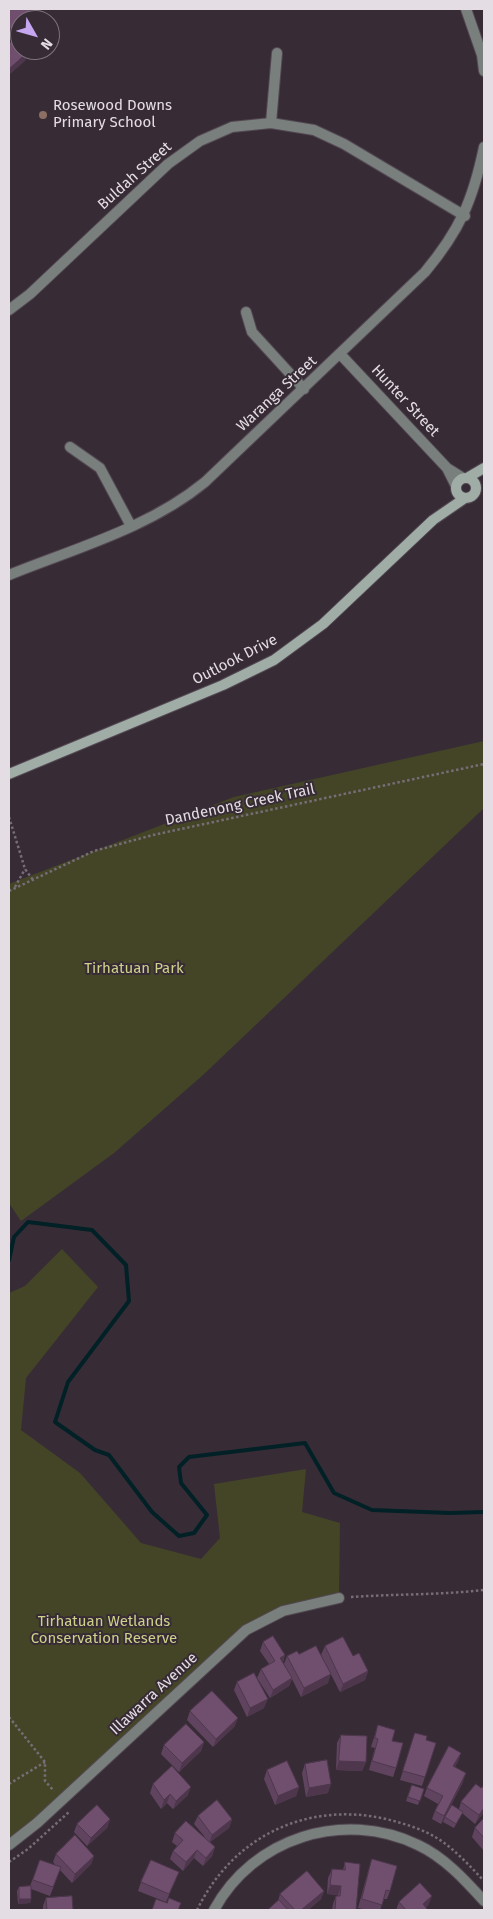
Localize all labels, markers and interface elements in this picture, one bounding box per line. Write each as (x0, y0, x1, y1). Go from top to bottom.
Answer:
north arrow (10, 10, 60, 60)
text: N (37, 35, 56, 53)
place label: Rosewood Downs Primary School (53, 97, 172, 132)
marker: Rosewood Downs Primary School (37, 109, 49, 121)
street label: Buldah Street (95, 138, 175, 214)
street label: Waranga Street (233, 352, 321, 436)
street label: Hunter Street (367, 361, 443, 441)
street label: Outlook Drive (189, 631, 281, 689)
street label: Dandenong Creek Trail (163, 780, 317, 830)
park label: Tirhatuan Park (84, 960, 184, 978)
park label: Tirhatuan Wetlands Conservation Reserve (31, 1613, 177, 1648)
street label: Illawarra Avenue (107, 1649, 201, 1739)

